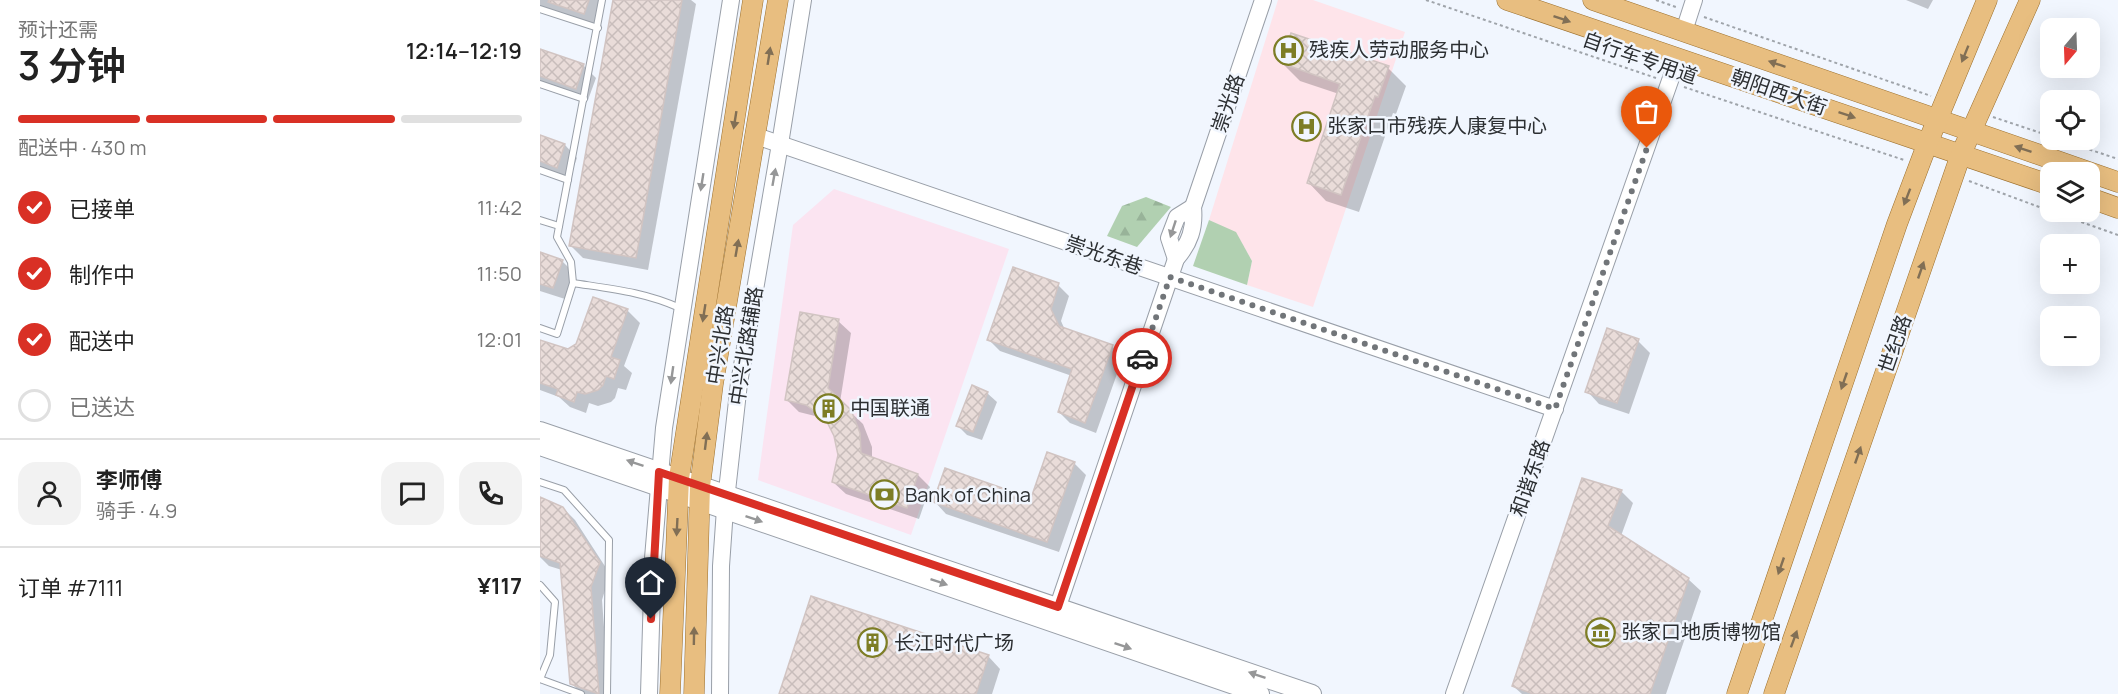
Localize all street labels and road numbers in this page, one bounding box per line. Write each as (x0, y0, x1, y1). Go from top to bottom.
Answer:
street label: 自行车专用道 (1579, 25, 1701, 90)
street label: 朝阳西大街 (1727, 62, 1831, 121)
street label: 崇光路 (1205, 70, 1250, 136)
street label: 崇光东巷 (1062, 229, 1146, 280)
street label: 中兴北路辅路 (723, 285, 768, 407)
street label: 中兴北路 (700, 303, 739, 387)
street label: 世纪路 (1872, 311, 1917, 377)
street label: 和谐东路 (1504, 436, 1555, 520)

